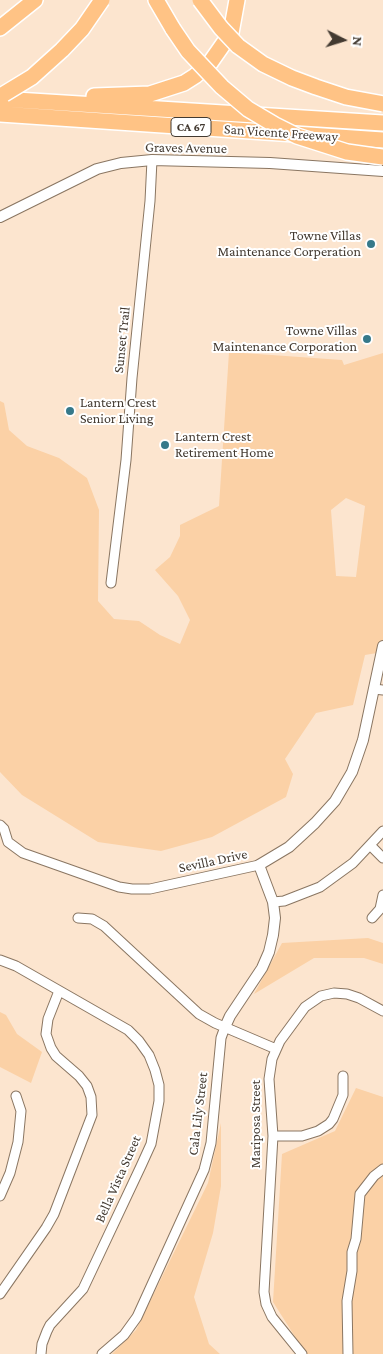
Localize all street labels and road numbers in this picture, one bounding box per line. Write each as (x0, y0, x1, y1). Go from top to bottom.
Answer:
road number: CA 67 (171, 118, 211, 136)
street label: San Vicente Freeway (223, 121, 339, 145)
street label: Graves Avenue (145, 139, 227, 157)
street label: Sunset Trail (110, 306, 134, 374)
street label: Sevilla Drive (177, 846, 249, 876)
street label: Cala Lily Street (185, 1071, 211, 1157)
street label: Mariposa Street (248, 1080, 264, 1168)
street label: Bella Vista Street (91, 1133, 145, 1225)

